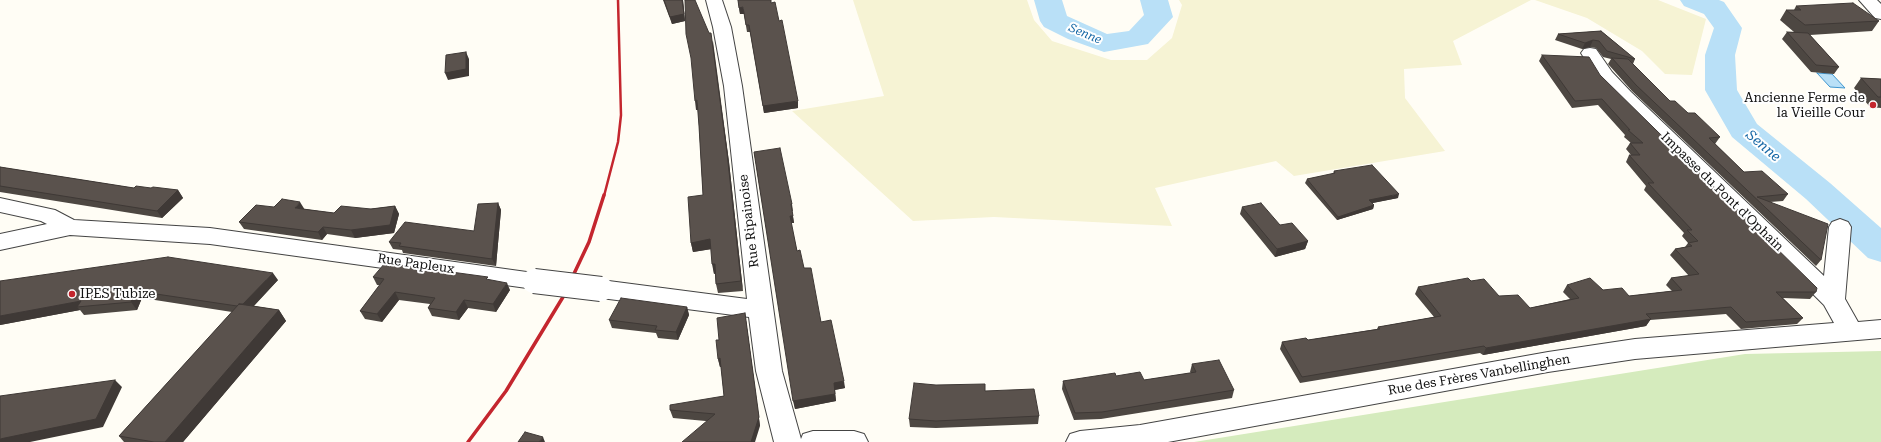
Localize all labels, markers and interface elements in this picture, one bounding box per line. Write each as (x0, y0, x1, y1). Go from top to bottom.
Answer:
water label: Senne (1066, 21, 1104, 47)
place label: Ancienne Ferme de la Vieille Cour (1744, 90, 1865, 121)
marker: Ancienne Ferme de la Vieille Cour (1868, 100, 1878, 110)
water label: Senne (1742, 127, 1784, 165)
street label: Impasse du Pont d'Ophain (1657, 129, 1787, 255)
street label: Rue Ripainoise (736, 173, 762, 269)
street label: Rue Papleux (376, 251, 456, 277)
place label: IPES Tubize (80, 286, 155, 302)
marker: IPES Tubize (67, 289, 77, 299)
street label: Rue des Frères Vanbellinghen (1387, 351, 1571, 399)

